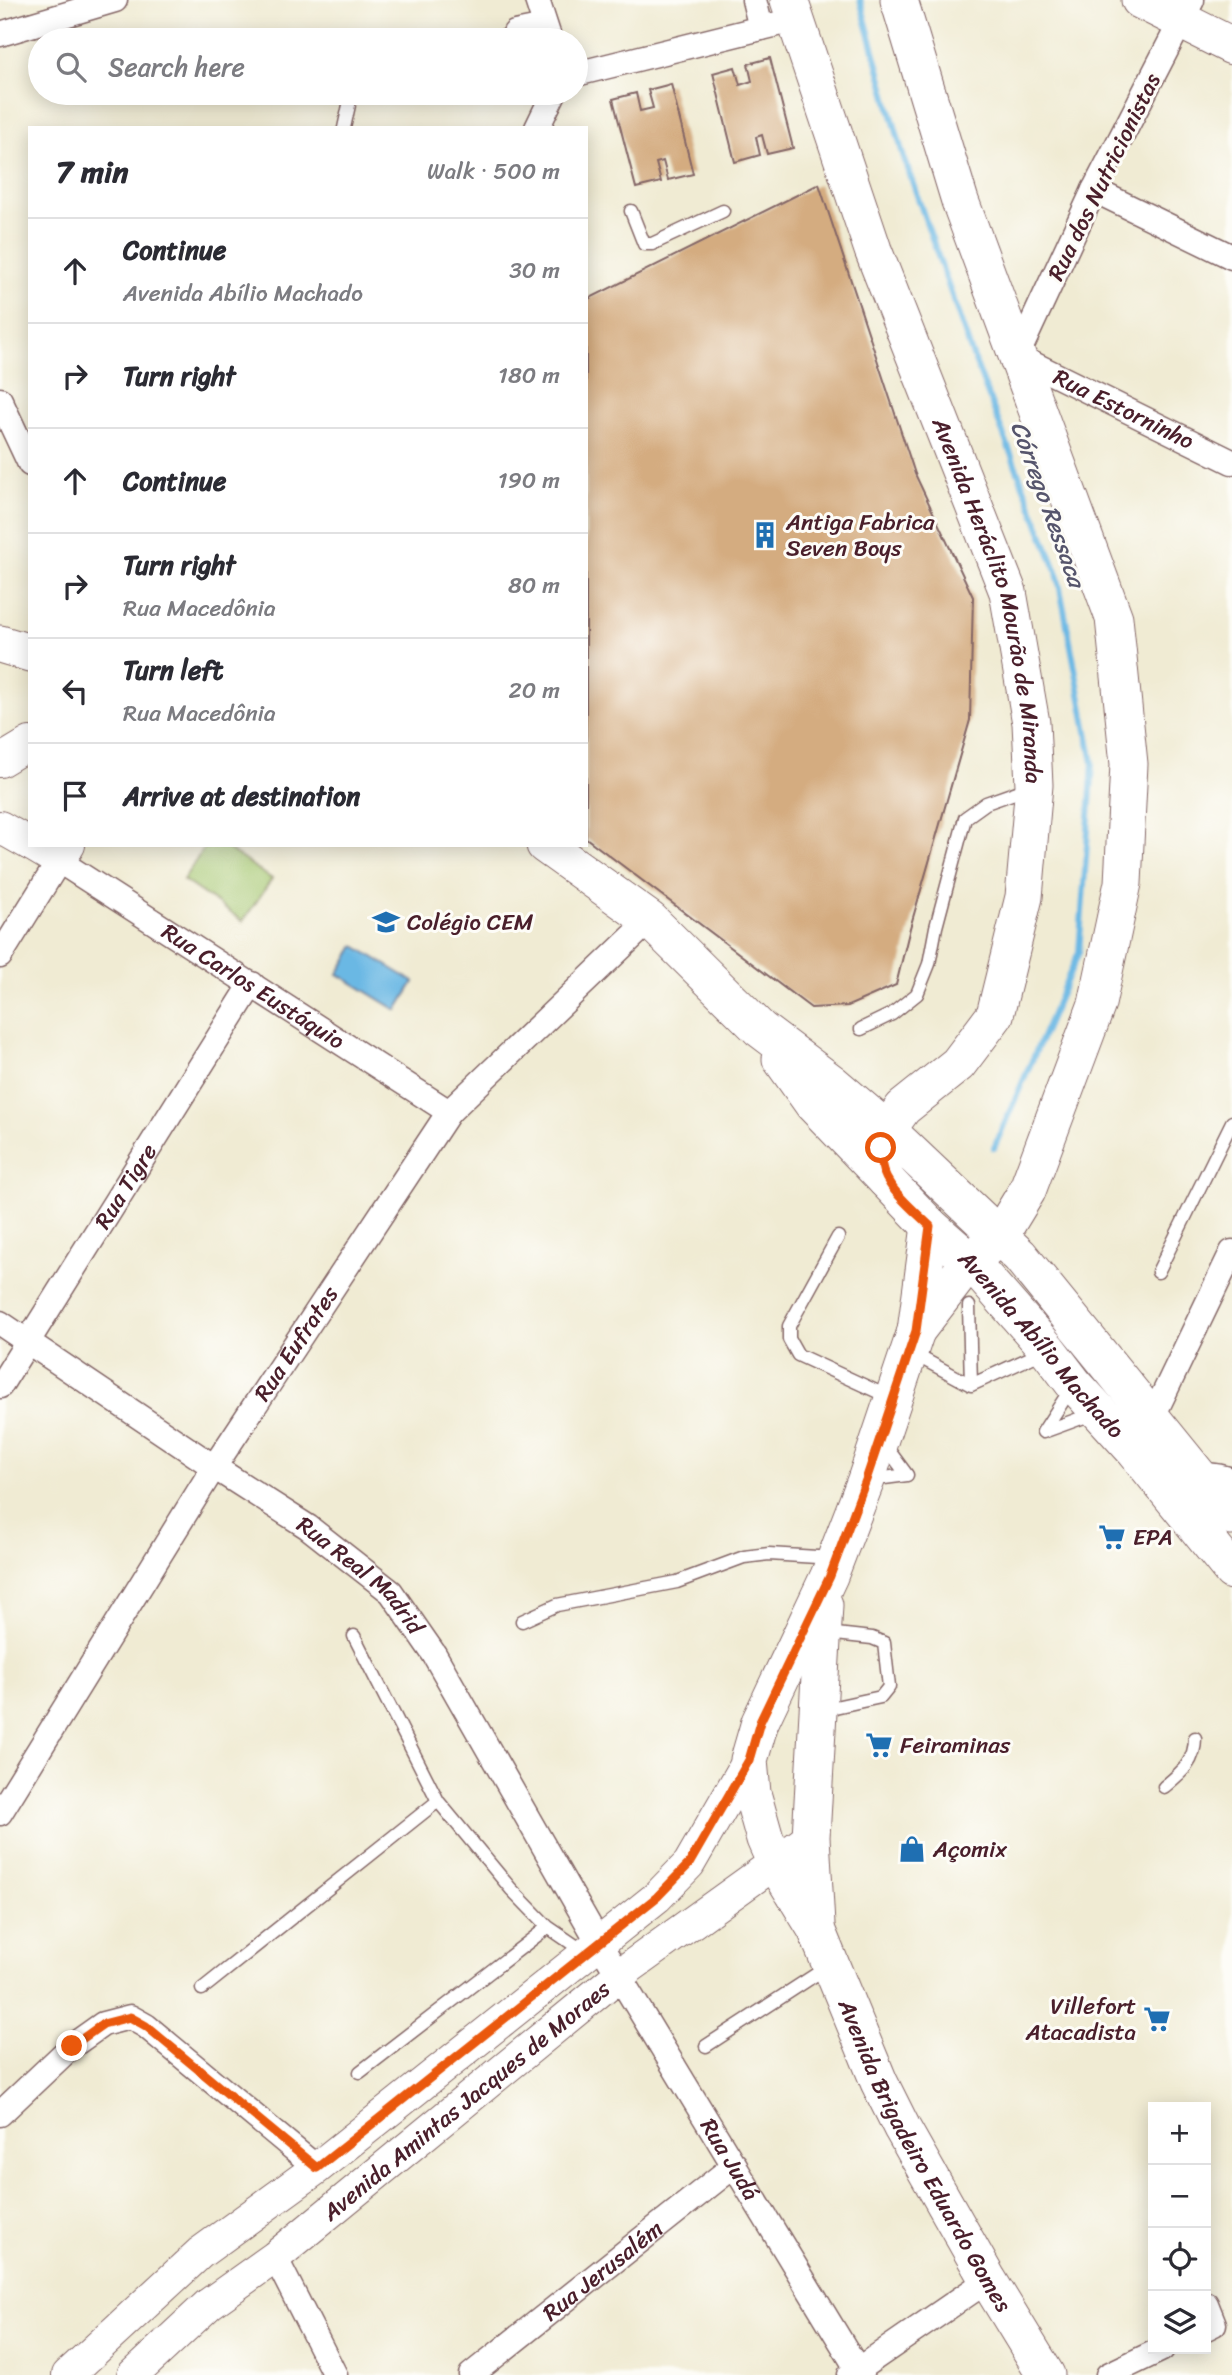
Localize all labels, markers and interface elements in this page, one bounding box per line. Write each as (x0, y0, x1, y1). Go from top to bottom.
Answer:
search box (28, 28, 588, 105)
text: Search here (108, 44, 245, 90)
icon: search (52, 48, 90, 86)
street label: Rua dos Nutricionistas (1036, 65, 1172, 288)
text: 7 min (56, 145, 128, 199)
text: Walk · 500 m (427, 151, 560, 192)
text: Continue (123, 227, 226, 273)
text: 30 m (509, 250, 560, 291)
icon: ahead (56, 252, 94, 290)
text: Avenida Abílio Machado (123, 273, 363, 314)
text: Turn right (123, 353, 236, 399)
text: 180 m (498, 355, 560, 396)
icon: right (56, 357, 94, 395)
street label: Rua Estorninho (1046, 357, 1202, 461)
street label: Avenida Heráclito Mourão de Miranda (920, 410, 1054, 785)
water label: Córrego Ressaca (999, 415, 1099, 596)
text: Continue (123, 458, 226, 504)
text: 190 m (498, 460, 560, 501)
icon: ahead (56, 462, 94, 500)
place label: Antiga Fabrica Seven Boys (785, 502, 935, 569)
building icon: Antiga Fabrica Seven Boys (750, 520, 780, 550)
text: Turn right (123, 542, 236, 588)
text: 80 m (508, 565, 560, 606)
icon: right (56, 567, 94, 605)
text: Rua Macedônia (123, 588, 276, 629)
text: Turn left (123, 647, 223, 693)
text: 20 m (509, 670, 560, 711)
icon: left (56, 672, 94, 710)
text: Rua Macedônia (123, 693, 276, 734)
text: Arrive at destination (123, 773, 360, 819)
icon: arrive (56, 777, 94, 815)
place label: Colégio CEM (407, 902, 534, 943)
school or university icon: Colégio CEM (371, 907, 401, 937)
street label: Rua Carlos Eustáquio (153, 912, 354, 1061)
route start (865, 1132, 896, 1163)
street label: Rua Tigre (83, 1135, 168, 1237)
street label: Avenida Abílio Machado (948, 1238, 1135, 1449)
street label: Rua Eufrates (242, 1277, 349, 1410)
street label: Rua Real Madrid (289, 1504, 436, 1644)
place label: EPA (1133, 1517, 1173, 1558)
supermarket icon: EPA (1097, 1522, 1127, 1552)
place label: Feiraminas (900, 1725, 1011, 1766)
supermarket icon: Feiraminas (864, 1730, 894, 1760)
place label: Açomix (932, 1829, 1007, 1870)
shop icon: Açomix (897, 1834, 927, 1864)
street label: Avenida Amintas Jacques de Moraes (312, 1969, 620, 2232)
place label: Villefort Atacadista (1025, 1986, 1136, 2053)
street label: Avenida Brigadeiro Eduardo Gomes (826, 1991, 1024, 2320)
supermarket icon: Villefort Atacadista (1142, 2004, 1172, 2034)
route end (56, 2030, 87, 2061)
map controls (1148, 2102, 1211, 2354)
button: + (1148, 2102, 1211, 2165)
street label: Rua Judá (689, 2110, 771, 2209)
button: − (1148, 2165, 1211, 2228)
street label: Rua Jerusalém (533, 2209, 673, 2332)
button: locate (1148, 2228, 1211, 2291)
button: layers (1148, 2291, 1211, 2354)

